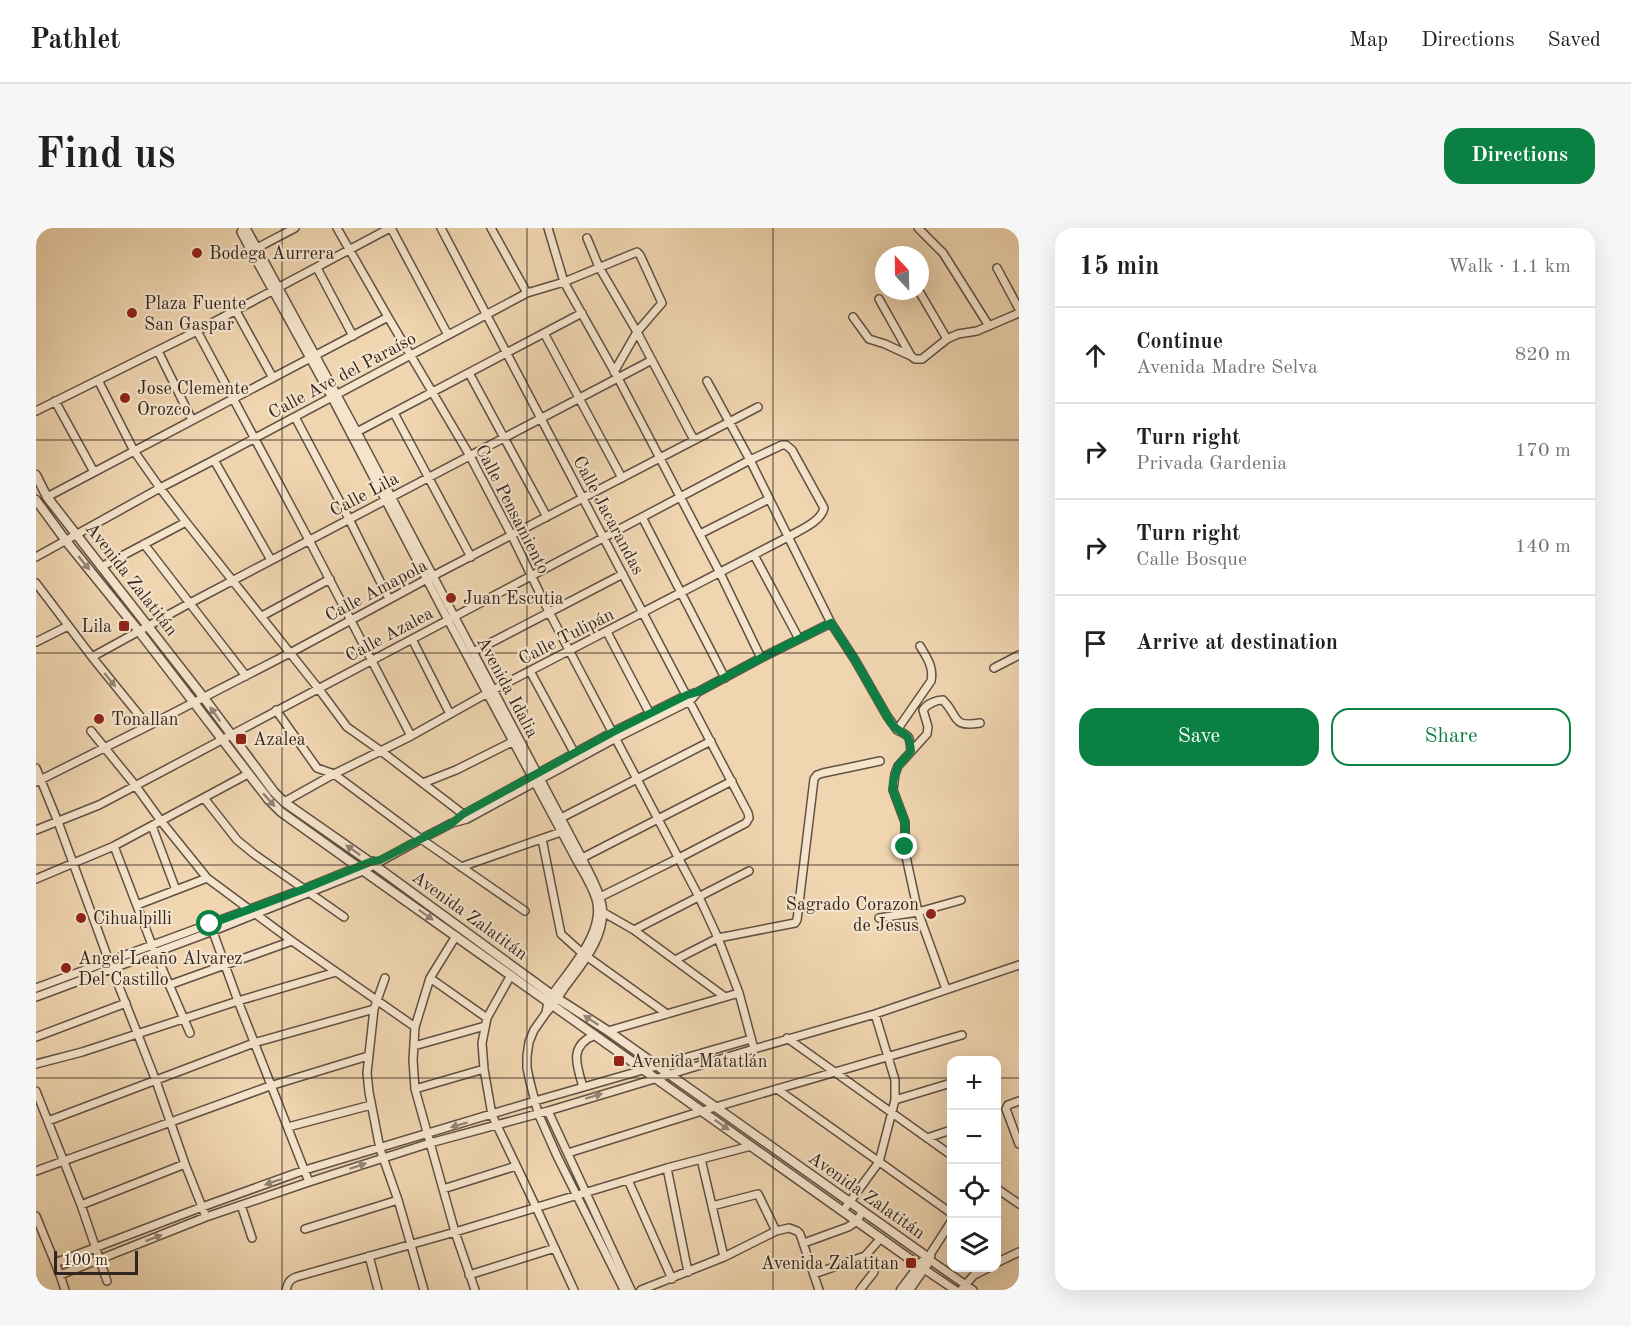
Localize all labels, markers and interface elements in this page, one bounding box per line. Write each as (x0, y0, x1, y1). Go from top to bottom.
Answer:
text: Pathlet (30, 27, 121, 55)
text: Map (1349, 30, 1388, 51)
text: Directions (1421, 30, 1515, 51)
text: Saved (1548, 30, 1601, 51)
button: Directions (1444, 128, 1595, 184)
text: Find us (36, 135, 175, 177)
place label: Bodega Aurrera (209, 245, 334, 263)
marker: Bodega Aurrera (190, 246, 204, 260)
north arrow (875, 246, 929, 300)
text: 15 min (1079, 254, 1159, 280)
text: Walk · 1.1 km (1448, 257, 1571, 277)
place label: Plaza Fuente San Gaspar (144, 295, 246, 334)
marker: Plaza Fuente San Gaspar (125, 306, 139, 320)
street label: Calle Ave del Paraíso (266, 329, 419, 422)
text: Continue (1136, 331, 1223, 353)
icon: ahead (1079, 339, 1112, 372)
text: 820 m (1515, 345, 1571, 365)
text: Avenida Madre Selva (1136, 358, 1318, 378)
place label: Jose Clemente Orozco (137, 380, 249, 419)
marker: Jose Clemente Orozco (118, 391, 132, 405)
text: Turn right (1136, 427, 1240, 449)
icon: right (1079, 435, 1112, 468)
text: 170 m (1515, 441, 1571, 461)
street label: Calle Pensamiento (472, 442, 552, 577)
street label: Calle Jacarandas (569, 453, 647, 578)
text: Privada Gardenia (1136, 454, 1287, 474)
street label: Calle Lila (327, 469, 402, 520)
street label: Avenida Zalatitán (82, 520, 181, 640)
text: Turn right (1136, 523, 1240, 545)
icon: right (1079, 531, 1112, 564)
text: 140 m (1515, 537, 1571, 557)
text: Calle Bosque (1136, 550, 1247, 570)
one-way arrow (78, 555, 91, 571)
street label: Calle Amapola (322, 556, 431, 625)
place label: Juan Escutia (463, 590, 564, 608)
marker: Juan Escutia (444, 591, 458, 605)
street label: Calle Azalea (343, 604, 436, 666)
street label: Calle Tulipán (516, 605, 617, 669)
place label: Lila (81, 618, 112, 636)
marker: Lila (117, 619, 131, 633)
icon: arrive (1079, 627, 1112, 660)
text: Arrive at destination (1136, 632, 1338, 654)
street label: Avenida Idalia (473, 634, 541, 741)
one-way arrow (103, 672, 116, 687)
one-way arrow (209, 707, 221, 723)
button: Save (1079, 708, 1319, 766)
button: Share (1331, 708, 1571, 766)
place label: Tonallan (111, 711, 179, 729)
marker: Tonallan (92, 712, 106, 726)
place label: Azalea (253, 731, 306, 749)
marker: Azalea (234, 732, 248, 746)
one-way arrow (262, 792, 276, 807)
route end (891, 833, 917, 859)
one-way arrow (345, 844, 361, 856)
street label: Avenida Zalatitán (408, 868, 531, 964)
place label: Sagrado Corazon de Jesus (786, 896, 919, 935)
marker: Sagrado Corazon de Jesus (924, 907, 938, 921)
one-way arrow (417, 909, 433, 921)
place label: Cihualpilli (93, 910, 172, 928)
route start (196, 910, 222, 936)
marker: Cihualpilli (74, 911, 88, 925)
place label: Angel Leaño Alvarez Del Castillo (78, 950, 242, 989)
marker: Angel Leaño Alvarez Del Castillo (59, 961, 73, 975)
one-way arrow (582, 1015, 599, 1026)
place label: Avenida Matatlán (631, 1053, 768, 1071)
marker: Avenida Matatlán (612, 1054, 626, 1068)
map controls (947, 1056, 1001, 1272)
button: + (947, 1056, 1001, 1110)
one-way arrow (585, 1091, 603, 1101)
button: − (947, 1110, 1001, 1164)
one-way arrow (713, 1119, 729, 1131)
one-way arrow (450, 1121, 468, 1130)
street label: Avenida Zalatitán (805, 1149, 928, 1243)
one-way arrow (349, 1161, 367, 1171)
button: locate (947, 1164, 1001, 1218)
one-way arrow (264, 1177, 282, 1187)
button: layers (947, 1218, 1001, 1272)
one-way arrow (145, 1233, 163, 1242)
scale bar (54, 1248, 138, 1276)
text: 100 m (63, 1253, 108, 1269)
place label: Avenida Zalatitan (761, 1255, 899, 1273)
marker: Avenida Zalatitan (904, 1256, 918, 1270)

